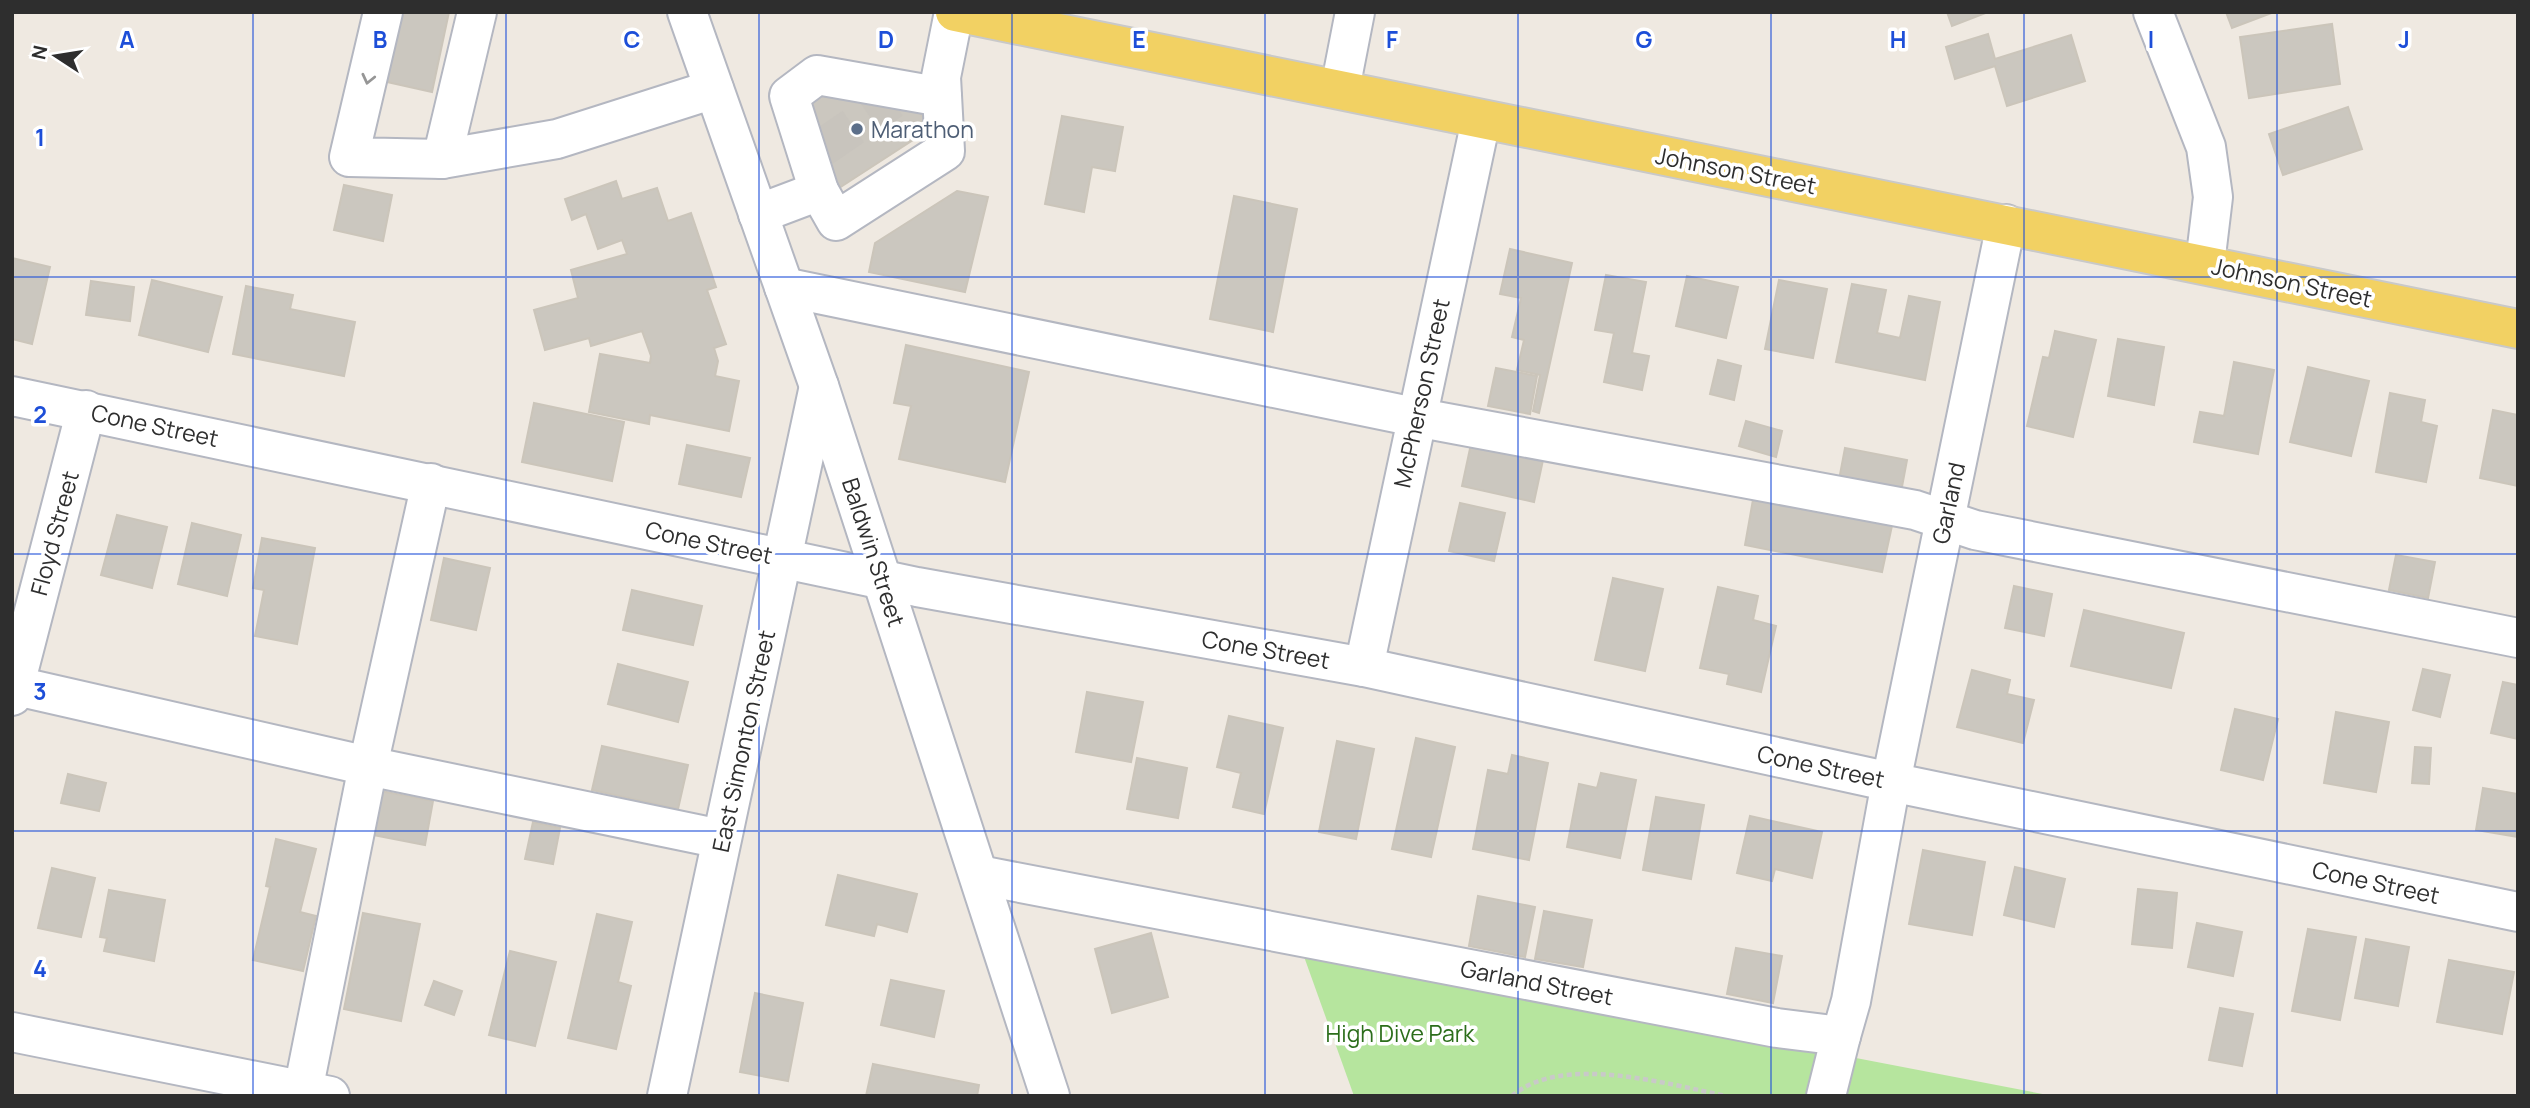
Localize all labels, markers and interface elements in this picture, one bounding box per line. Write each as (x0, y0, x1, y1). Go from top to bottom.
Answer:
north arrow (21, 21, 91, 91)
text: A (119, 23, 135, 55)
text: B (373, 23, 387, 55)
text: C (624, 23, 641, 55)
text: D (878, 23, 894, 55)
text: E (1132, 23, 1146, 55)
text: F (1386, 23, 1398, 55)
text: G (1636, 23, 1653, 55)
text: H (1890, 23, 1906, 55)
text: I (2148, 23, 2154, 55)
text: J (2398, 23, 2410, 55)
text: N (25, 43, 54, 62)
one-way arrow (361, 73, 376, 85)
place label: Marathon (871, 113, 974, 145)
text: 1 (35, 121, 45, 153)
marker: Marathon (849, 121, 865, 137)
street label: Johnson Street (1653, 139, 1819, 201)
street label: Johnson Street (2209, 249, 2375, 315)
street label: McPherson Street (1385, 296, 1457, 490)
street label: Cone Street (88, 396, 222, 454)
text: 2 (33, 398, 47, 430)
street label: Garland (1924, 459, 1972, 547)
street label: Floyd Street (22, 467, 86, 599)
street label: Baldwin Street (835, 473, 913, 631)
street label: Cone Street (642, 513, 776, 571)
street label: Cone Street (1200, 622, 1332, 676)
street label: East Simonton Street (704, 627, 782, 855)
text: 3 (33, 675, 47, 707)
street label: Cone Street (1754, 737, 1888, 795)
street label: Cone Street (2309, 853, 2443, 911)
text: 4 (33, 952, 47, 984)
street label: Garland Street (1458, 952, 1616, 1012)
park label: High Dive Park (1326, 1017, 1475, 1049)

